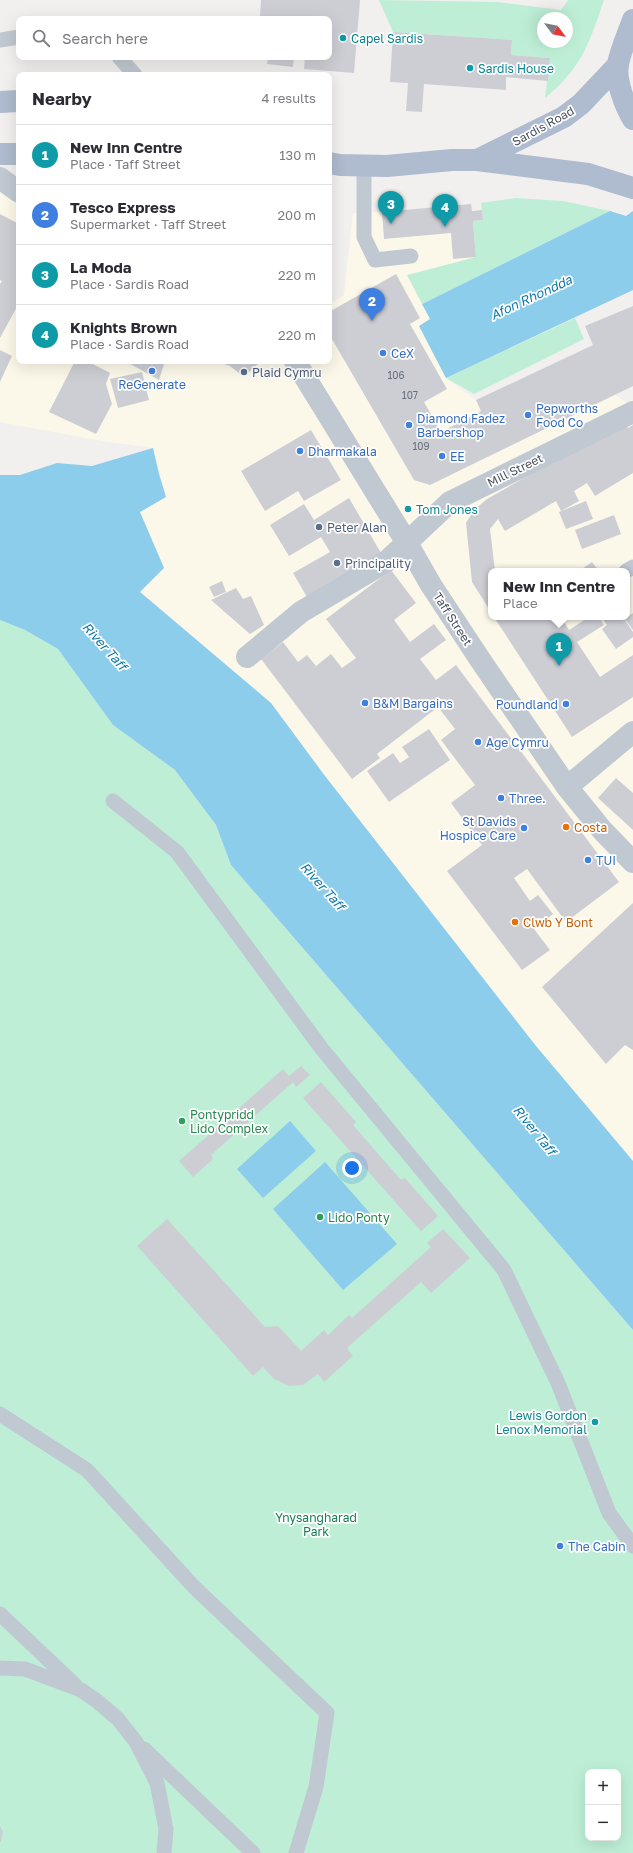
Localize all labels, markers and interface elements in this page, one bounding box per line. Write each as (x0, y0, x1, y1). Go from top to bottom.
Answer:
north arrow (537, 12, 573, 48)
search box (16, 16, 332, 60)
icon: search (30, 27, 52, 49)
text: Search here (62, 29, 148, 47)
place label: Capel Sardis (351, 31, 423, 46)
marker: Capel Sardis (338, 33, 348, 43)
place label: Sardis House (478, 61, 554, 76)
marker: Sardis House (465, 63, 475, 73)
text: Nearby (32, 88, 92, 109)
text: 4 results (262, 90, 316, 106)
street label: Sardis Road (509, 103, 577, 149)
text: New Inn Centre (70, 138, 182, 156)
text: 1 (42, 147, 48, 163)
text: 130 m (279, 147, 316, 163)
text: Place · Taff Street (70, 156, 181, 172)
pin: 3 (378, 191, 404, 224)
pin: 4 (432, 194, 458, 227)
text: Tesco Express (70, 198, 176, 216)
text: 2 (41, 207, 49, 223)
text: 200 m (278, 207, 316, 223)
text: Supermarket · Taff Street (70, 216, 227, 232)
text: La Moda (70, 258, 131, 276)
text: 3 (41, 267, 49, 283)
text: 220 m (278, 267, 316, 283)
water label: Afon Rhondda (488, 271, 575, 323)
text: Place · Sardis Road (70, 276, 189, 292)
pin: 2 (359, 288, 385, 321)
text: Knights Brown (70, 318, 177, 336)
text: 4 (41, 327, 49, 343)
text: 220 m (278, 327, 316, 343)
text: Place · Sardis Road (70, 336, 189, 352)
place label: CeX (391, 346, 414, 361)
marker: CeX (378, 348, 388, 358)
place label: Plaid Cymru (252, 365, 322, 380)
marker: ReGenerate (147, 366, 157, 376)
marker: Plaid Cymru (239, 367, 249, 377)
house number: 106 (387, 369, 405, 381)
place label: ReGenerate (118, 377, 186, 392)
house number: 107 (402, 389, 418, 401)
place label: Pepworths Food Co (536, 401, 598, 430)
marker: Pepworths Food Co (523, 410, 533, 420)
place label: Diamond Fadez Barbershop (417, 411, 505, 440)
marker: Diamond Fadez Barbershop (404, 420, 414, 430)
house number: 109 (412, 440, 430, 452)
place label: Dharmakala (308, 444, 377, 459)
marker: Dharmakala (295, 446, 305, 456)
place label: EE (450, 449, 465, 464)
street label: Mill Street (485, 450, 545, 490)
marker: EE (437, 451, 447, 461)
place label: Tom Jones (416, 502, 478, 517)
marker: Tom Jones (403, 504, 413, 514)
place label: Peter Alan (327, 520, 387, 535)
marker: Peter Alan (314, 522, 324, 532)
place label: Principality (345, 556, 411, 571)
marker: Principality (332, 558, 342, 568)
popup (488, 568, 630, 620)
text: New Inn Centre (503, 577, 615, 595)
street label: Taff Street (430, 590, 476, 649)
text: Place (503, 595, 537, 611)
water label: River Taff (79, 619, 132, 675)
pin: 1 (546, 633, 572, 666)
place label: B&M Bargains (373, 696, 453, 711)
place label: Poundland (496, 697, 558, 712)
marker: B&M Bargains (360, 698, 370, 708)
marker: Poundland (561, 699, 571, 709)
place label: Age Cymru (486, 735, 549, 750)
marker: Age Cymru (473, 737, 483, 747)
place label: Three. (509, 791, 546, 806)
marker: Three. (496, 793, 506, 803)
place label: St Davids Hospice Care (440, 814, 516, 843)
place label: Costa (574, 820, 607, 835)
marker: Costa (561, 822, 571, 832)
marker: St Davids Hospice Care (519, 823, 529, 833)
place label: TUI (596, 853, 616, 868)
marker: TUI (583, 855, 593, 865)
water label: River Taff (297, 859, 350, 915)
place label: Clwb Y Bont (523, 915, 593, 930)
marker: Clwb Y Bont (510, 917, 520, 927)
water label: River Taff (510, 1102, 561, 1160)
place label: Pontypridd Lido Complex (190, 1107, 268, 1136)
marker: Pontypridd Lido Complex (177, 1116, 187, 1126)
your location (342, 1158, 362, 1178)
place label: Lido Ponty (328, 1210, 390, 1225)
marker: Lido Ponty (315, 1212, 325, 1222)
place label: Lewis Gordon Lenox Memorial (496, 1408, 587, 1437)
marker: Lewis Gordon Lenox Memorial (590, 1417, 600, 1427)
park label: Ynysangharad Park (275, 1510, 357, 1539)
place label: The Cabin (568, 1539, 626, 1554)
marker: The Cabin (555, 1541, 565, 1551)
map controls (585, 1769, 621, 1841)
button: + (585, 1769, 621, 1805)
button: − (585, 1805, 621, 1841)

